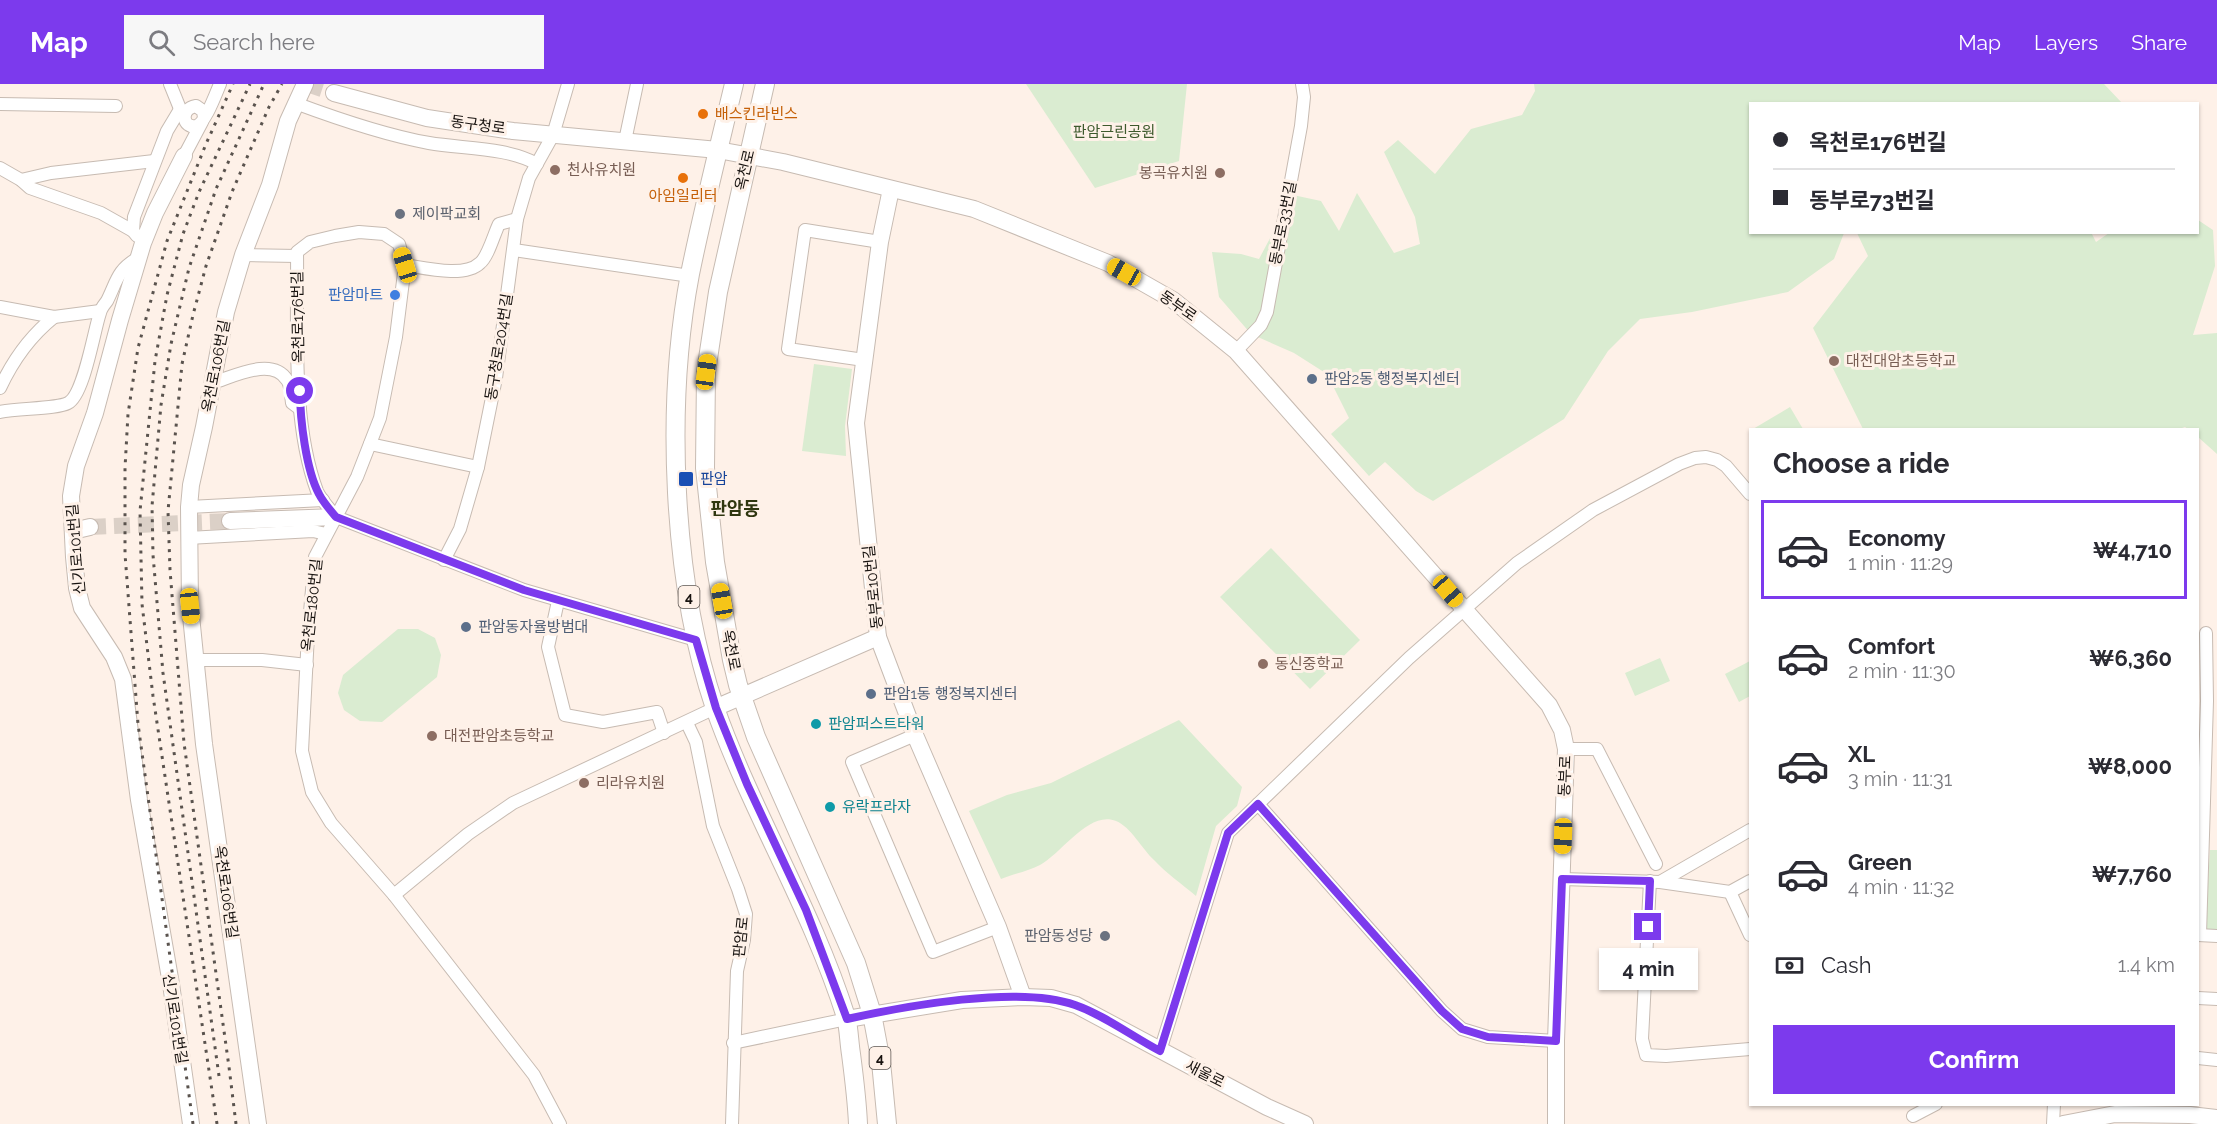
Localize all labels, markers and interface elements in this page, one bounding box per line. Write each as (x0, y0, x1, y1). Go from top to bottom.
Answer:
search box (124, 15, 544, 69)
text: Map (30, 26, 88, 59)
icon: search (145, 26, 178, 59)
text: Search here (193, 29, 315, 55)
text: Map (1958, 30, 2001, 55)
text: Layers (2034, 30, 2098, 55)
text: Share (2131, 30, 2187, 55)
place label: 배스킨라빈스 (715, 105, 798, 123)
marker: 배스킨라빈스 (696, 107, 710, 121)
street label: 동구청로 (449, 112, 507, 138)
park label: 판암근린공원 (1073, 123, 1155, 141)
text: 옥천로176번길 (1809, 129, 1947, 155)
street label: 옥천로 (732, 148, 758, 192)
place label: 천사유치원 (567, 161, 636, 179)
marker: 천사유치원 (548, 163, 562, 177)
place label: 봉곡유치원 (1139, 164, 1208, 182)
marker: 봉곡유치원 (1213, 166, 1227, 180)
marker: 아임일리터 (676, 171, 690, 185)
street label: 동부로33번길 (1266, 180, 1300, 266)
place label: 아임일리터 (648, 187, 718, 205)
text: 동부로73번길 (1809, 187, 1935, 213)
place label: 제이팍교회 (412, 205, 481, 223)
marker: 제이팍교회 (393, 207, 407, 221)
car (391, 245, 419, 285)
car (1104, 255, 1144, 289)
street label: 옥천로176번길 (288, 271, 308, 363)
place label: 판암마트 (328, 286, 383, 304)
street label: 동부로 (1156, 287, 1200, 325)
marker: 판암마트 (388, 288, 402, 302)
street label: 동구청로204번길 (482, 292, 516, 402)
street label: 옥천로106번길 (198, 318, 234, 414)
place label: 대전대암초등학교 (1846, 352, 1956, 370)
car (695, 353, 717, 391)
marker: 대전대암초등학교 (1827, 354, 1841, 368)
place label: 판암2동 행정복지센터 (1324, 370, 1460, 388)
marker: 판암2동 행정복지센터 (1305, 372, 1319, 386)
route start (286, 377, 313, 404)
text: Choose a ride (1773, 448, 1949, 479)
marker: 판암 (677, 470, 695, 488)
place label: 판암 (700, 470, 728, 488)
district label: 판암동 (710, 498, 760, 519)
street label: 신기로101번길 (63, 503, 89, 595)
icon: car (1776, 523, 1830, 577)
text: Economy (1848, 525, 1946, 551)
text: ₩4,710 (2093, 537, 2172, 563)
street label: 동부로10번길 (860, 544, 886, 630)
text: 1 min · 11:29 (1848, 551, 1953, 575)
street label: 옥천로180번길 (298, 558, 326, 652)
car (1429, 572, 1467, 610)
car (710, 582, 734, 620)
road number: 4 (678, 586, 700, 608)
car (179, 587, 201, 625)
place label: 판암동자율방범대 (478, 618, 588, 636)
marker: 판암동자율방범대 (459, 620, 473, 634)
street label: 옥천로 (718, 628, 744, 672)
icon: car (1776, 631, 1830, 685)
text: Comfort (1848, 633, 1935, 659)
text: ₩6,360 (2089, 645, 2172, 671)
place label: 동신중학교 (1275, 655, 1344, 673)
marker: 동신중학교 (1256, 657, 1270, 671)
text: 2 min · 11:30 (1848, 659, 1956, 683)
place label: 판암1동 행정복지센터 (883, 685, 1017, 703)
marker: 판암1동 행정복지센터 (864, 687, 878, 701)
place label: 판암퍼스트타워 (828, 715, 925, 733)
marker: 판암퍼스트타워 (809, 717, 823, 731)
place label: 대전판암초등학교 (444, 727, 554, 745)
marker: 대전판암초등학교 (425, 729, 439, 743)
icon: car (1776, 739, 1830, 793)
text: XL (1848, 741, 1875, 767)
text: ₩8,000 (2088, 753, 2172, 779)
street label: 동부로 (1555, 755, 1575, 797)
text: 3 min · 11:31 (1848, 767, 1952, 791)
place label: 리라유치원 (596, 774, 665, 792)
marker: 리라유치원 (577, 776, 591, 790)
place label: 유락프라자 (842, 798, 911, 816)
marker: 유락프라자 (823, 800, 837, 814)
car (1553, 818, 1573, 854)
street label: 옥천로106번길 (211, 844, 241, 940)
icon: car (1776, 847, 1830, 901)
text: Green (1848, 849, 1912, 875)
text: ₩7,760 (2092, 861, 2172, 887)
text: 4 min · 11:32 (1848, 875, 1954, 899)
route end (1634, 913, 1661, 940)
street label: 판암로 (730, 915, 752, 959)
place label: 판암동성당 (1024, 927, 1093, 945)
marker: 판암동성당 (1098, 929, 1112, 943)
callout: 4 min (1598, 948, 1698, 990)
icon: cash (1773, 949, 1806, 982)
text: Cash (1821, 952, 1872, 978)
text: 1.4 km (2118, 953, 2175, 977)
text: 4 min (1622, 957, 1675, 981)
street label: 신기로101번길 (159, 973, 191, 1065)
button: Confirm (1773, 1025, 2175, 1094)
road number: 4 (870, 1047, 890, 1069)
street label: 새울로 (1182, 1057, 1228, 1091)

